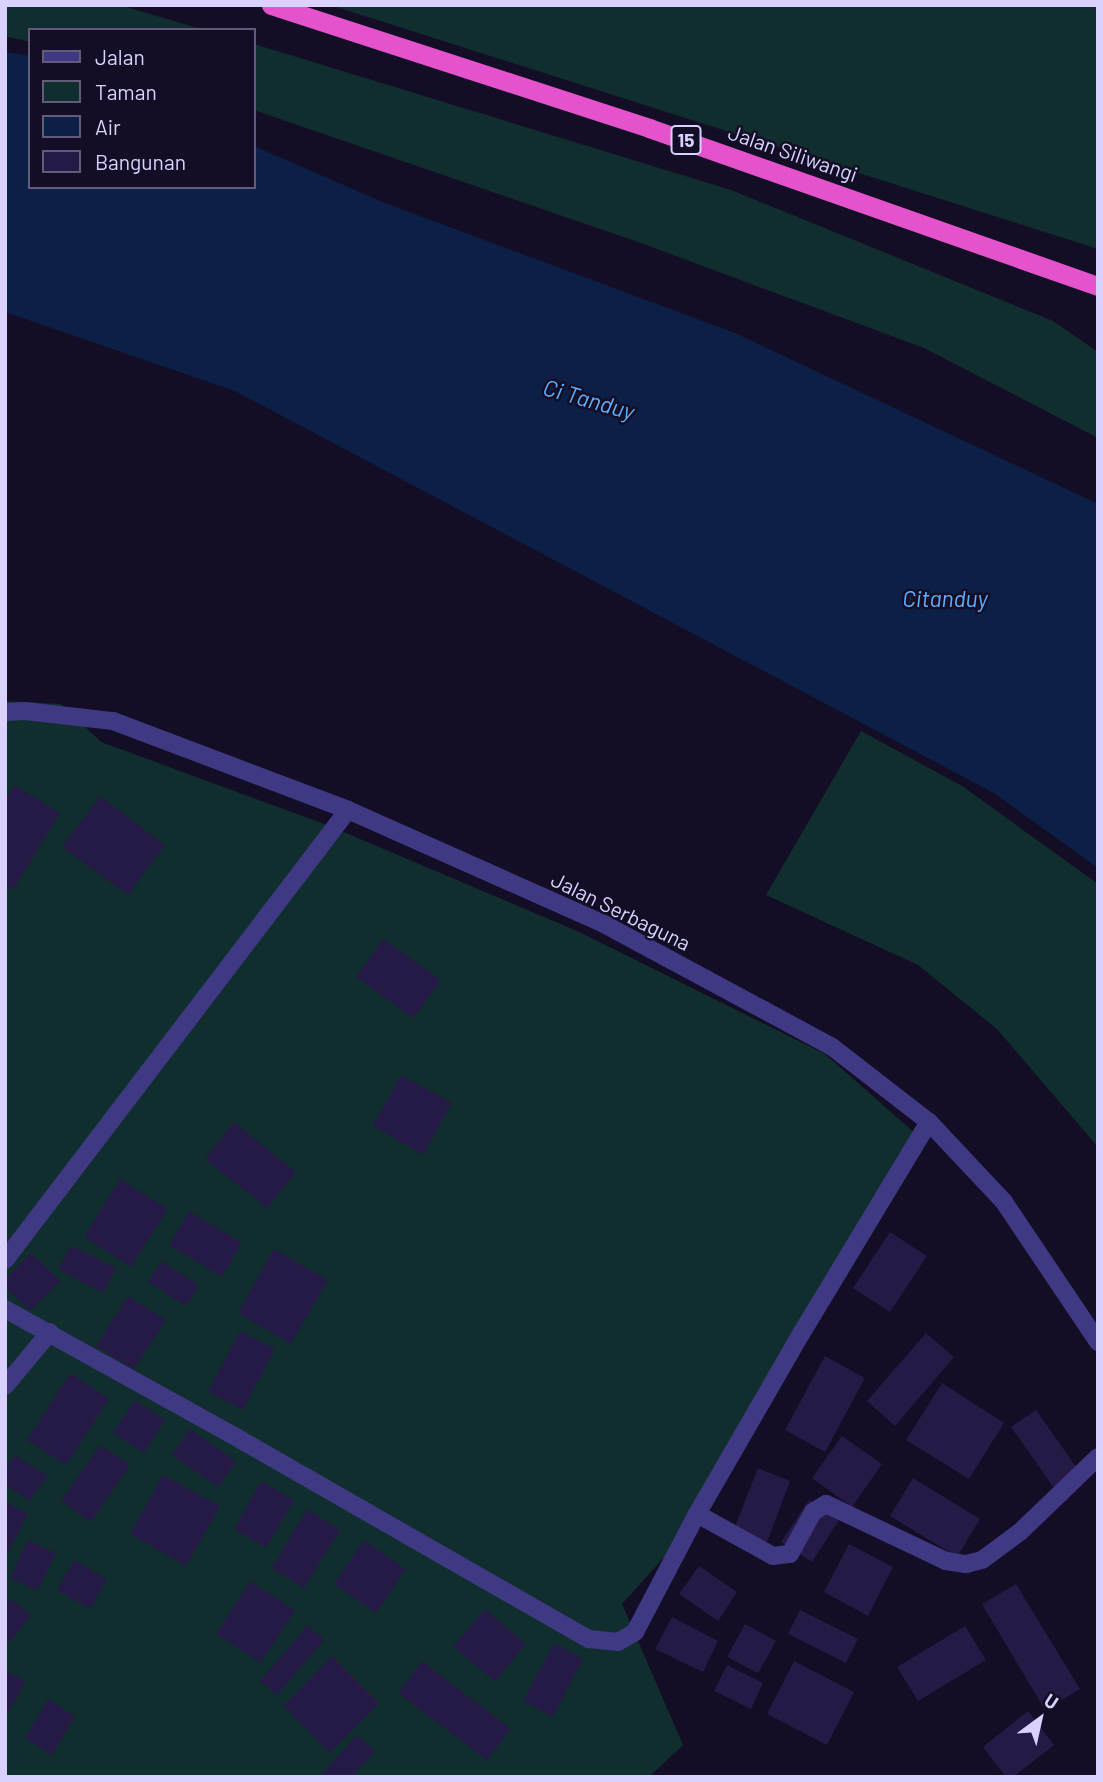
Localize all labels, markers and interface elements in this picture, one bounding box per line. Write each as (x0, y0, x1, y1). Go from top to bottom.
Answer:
legend (28, 28, 256, 189)
text: Jalan (95, 44, 145, 69)
text: Taman (95, 79, 157, 104)
text: Air (95, 114, 121, 139)
street label: Jalan Siliwangi (725, 119, 861, 187)
road number: 15 (670, 124, 702, 156)
text: Bangunan (95, 149, 186, 174)
water label: Ci Tanduy (540, 373, 638, 425)
water label: Citanduy (902, 584, 988, 612)
street label: Jalan Serbaguna (547, 866, 695, 956)
north arrow (1005, 1684, 1075, 1754)
text: U (1040, 1688, 1063, 1714)

